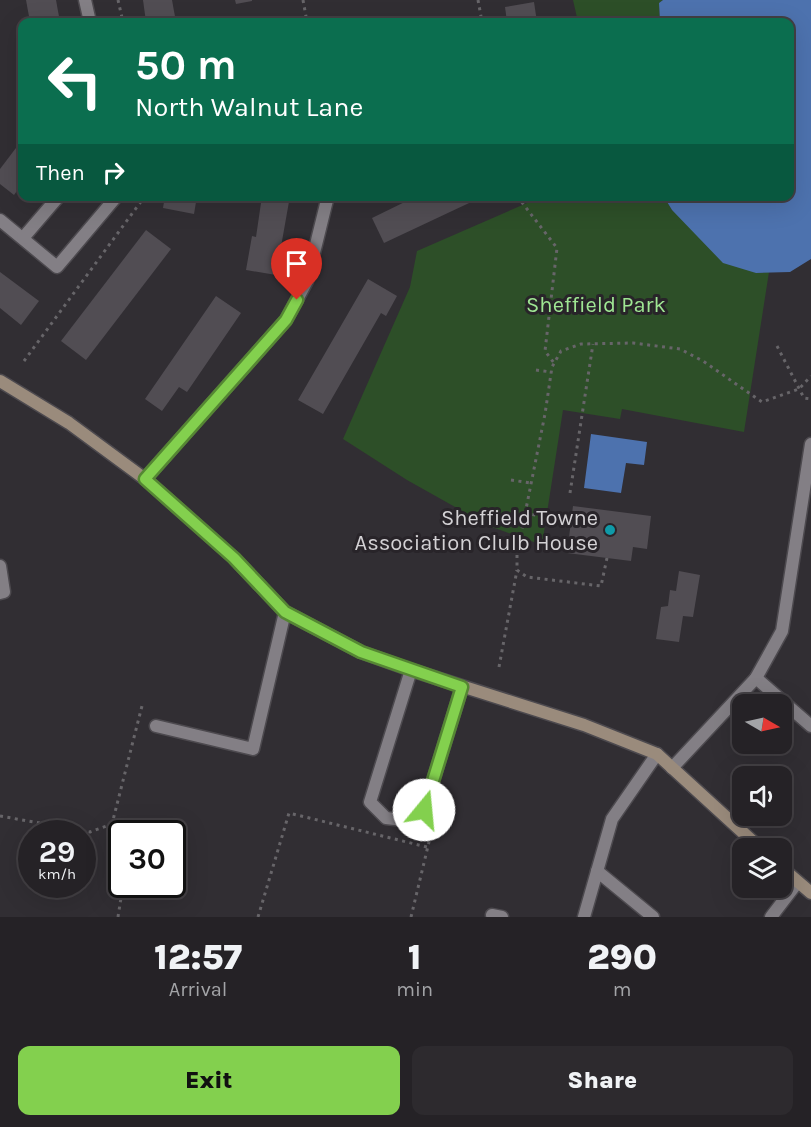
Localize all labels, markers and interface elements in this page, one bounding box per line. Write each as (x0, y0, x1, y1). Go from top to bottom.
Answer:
text: 50 m (135, 40, 237, 90)
icon: left (36, 42, 114, 120)
text: North Walnut Lane (135, 91, 363, 123)
icon: right (97, 156, 130, 189)
text: Then (36, 160, 85, 186)
pin (271, 238, 322, 300)
icon: arrive (280, 247, 313, 280)
park label: Sheffield Park (526, 292, 666, 318)
place label: Sheffield Towne Association Clulb House (355, 505, 598, 556)
marker: Sheffield Towne Association Clulb House (603, 523, 617, 537)
north arrow (732, 694, 792, 754)
map controls (732, 694, 792, 898)
button: sound (732, 766, 792, 826)
position arrow (392, 778, 456, 842)
speed limit sign: 30 (108, 820, 186, 898)
text: 29 (39, 834, 75, 870)
button: layers (732, 838, 792, 898)
text: km/h (38, 865, 76, 883)
text: 12:57 (154, 936, 242, 978)
text: 1 (408, 936, 422, 978)
text: 290 (587, 936, 657, 978)
text: Arrival (169, 978, 227, 1001)
text: min (396, 978, 433, 1001)
text: m (613, 978, 631, 1001)
button: Exit (18, 1046, 400, 1115)
button: Share (412, 1046, 793, 1115)

